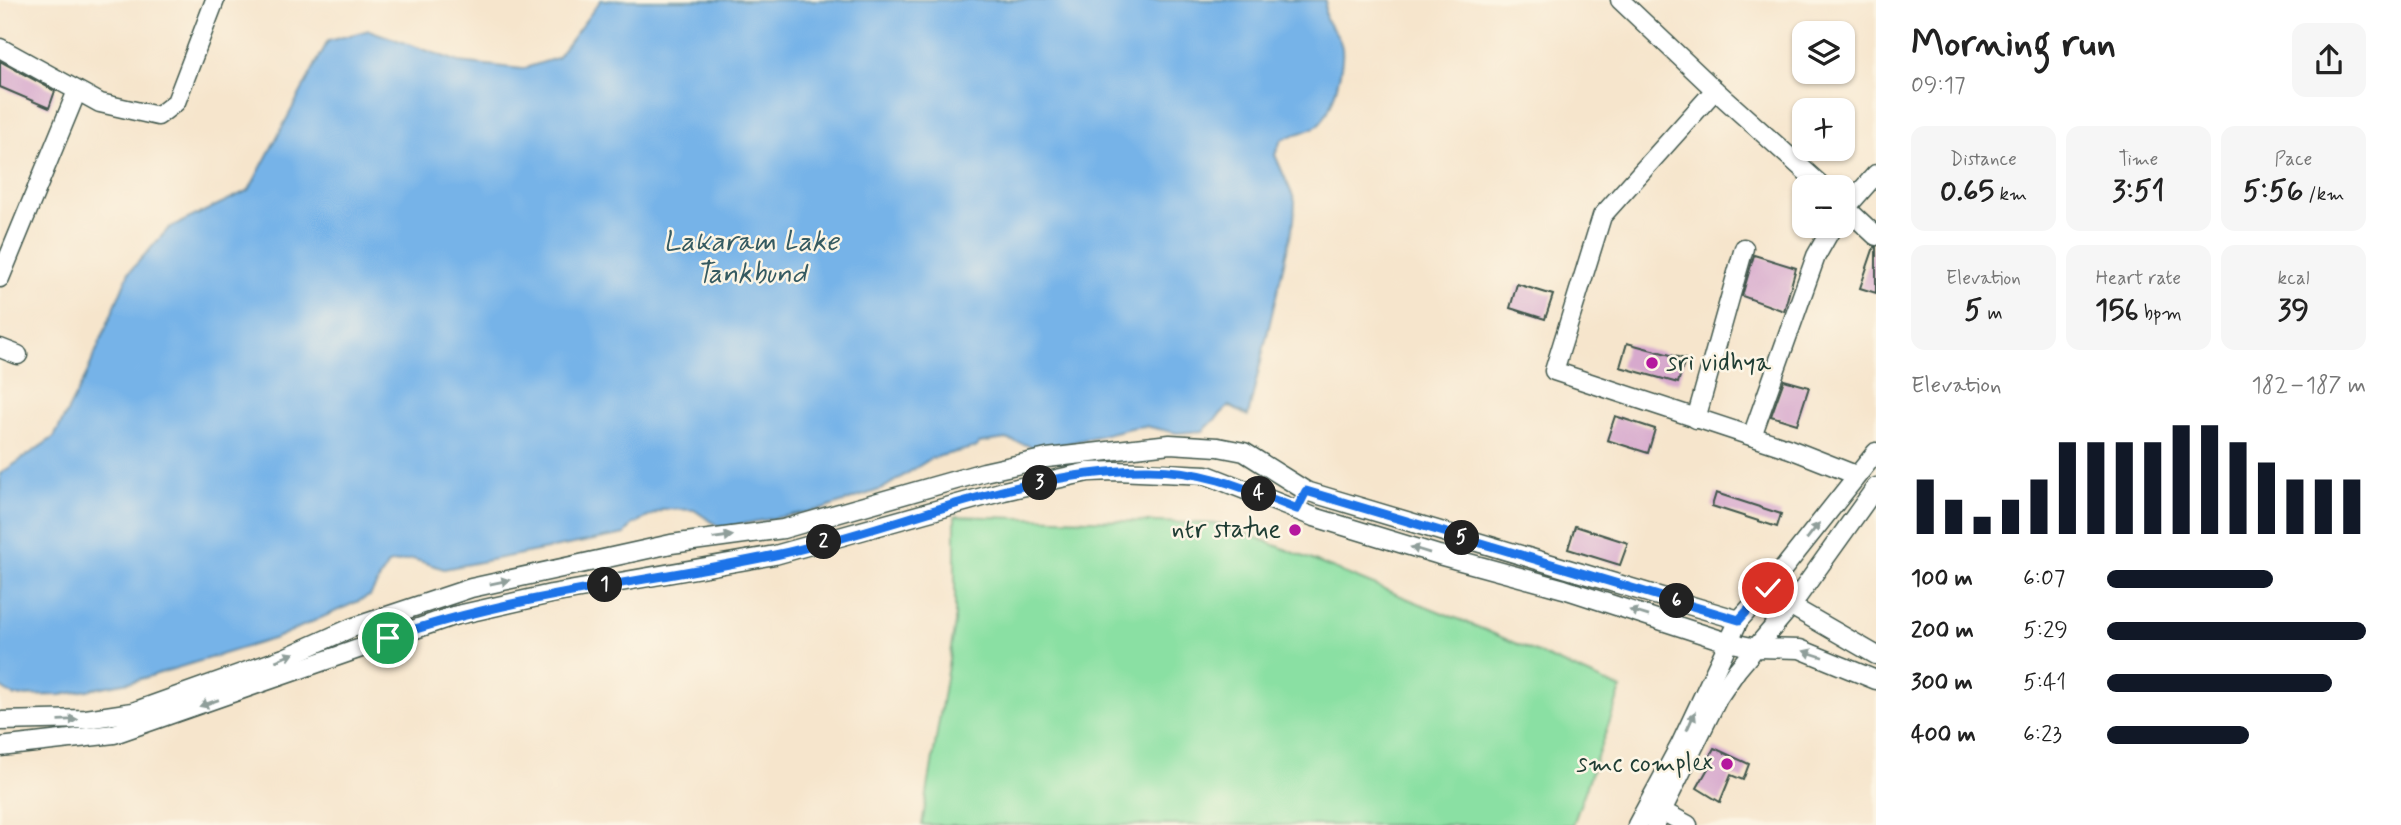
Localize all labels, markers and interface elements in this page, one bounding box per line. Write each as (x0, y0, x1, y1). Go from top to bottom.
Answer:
text: Morning run (1911, 20, 2116, 69)
map controls (1792, 21, 1855, 238)
button: layers (1792, 21, 1855, 84)
button: share (2292, 23, 2366, 97)
text: 09:17 (1911, 71, 1966, 101)
button: + (1792, 98, 1855, 161)
text: Distance (1950, 147, 2017, 172)
text: Time (2119, 147, 2158, 172)
text: Pace (2275, 147, 2312, 172)
text: 0.65 (1940, 172, 1994, 211)
text: 3:51 (2112, 172, 2165, 211)
text: 5:56 (2243, 172, 2303, 211)
button: − (1792, 175, 1855, 238)
text: km (1994, 182, 2027, 207)
text: /km (2303, 182, 2344, 207)
water label: Lakaram Lake Tankbund (663, 224, 840, 293)
text: Elevation (1946, 266, 2021, 291)
text: Heart rate (2096, 266, 2181, 291)
text: kcal (2278, 266, 2309, 291)
text: 5 (1964, 291, 1982, 330)
text: 156 (2095, 291, 2139, 330)
text: 39 (2278, 291, 2309, 330)
text: m (1982, 301, 2003, 326)
text: bpm (2139, 301, 2182, 326)
place label: sri vidhya (1666, 346, 1772, 380)
marker: sri vidhya (1644, 355, 1660, 371)
text: Elevation (1911, 371, 2002, 401)
text: 182–187 m (2251, 371, 2366, 401)
pin: 3 (1023, 466, 1058, 500)
text: 3 (1035, 470, 1044, 495)
pin: 4 (1242, 476, 1276, 512)
text: 4 (1253, 481, 1264, 506)
place label: ntr statue (1171, 513, 1281, 547)
pin: 5 (1444, 520, 1480, 556)
marker: ntr statue (1287, 522, 1303, 538)
one-way arrow (1805, 522, 1819, 540)
pin: 2 (806, 524, 842, 560)
text: 5 (1456, 525, 1467, 550)
text: 2 (819, 529, 828, 554)
one-way arrow (712, 531, 734, 542)
one-way arrow (1410, 544, 1431, 554)
pin (1738, 558, 1798, 618)
text: 100 m (1911, 564, 1973, 594)
text: 6:07 (2023, 564, 2065, 594)
pin: 1 (588, 568, 622, 602)
icon: check (1749, 569, 1787, 607)
text: 1 (600, 572, 609, 597)
one-way arrow (489, 576, 511, 587)
pin: 6 (1660, 584, 1694, 618)
text: 6 (1672, 588, 1681, 613)
one-way arrow (1628, 607, 1649, 617)
pin (358, 608, 418, 668)
text: 200 m (1911, 616, 1974, 646)
text: 5:29 (2023, 616, 2068, 646)
icon: arrive (369, 619, 407, 657)
one-way arrow (1802, 648, 1823, 658)
one-way arrow (275, 651, 296, 662)
text: 300 m (1911, 668, 1973, 698)
text: 5:41 (2023, 668, 2066, 698)
one-way arrow (199, 698, 220, 709)
one-way arrow (1685, 711, 1697, 731)
one-way arrow (57, 714, 79, 725)
text: 400 m (1911, 720, 1976, 750)
text: 6:23 (2023, 720, 2062, 750)
place label: smc complex (1576, 747, 1713, 781)
marker: smc complex (1719, 756, 1735, 772)

